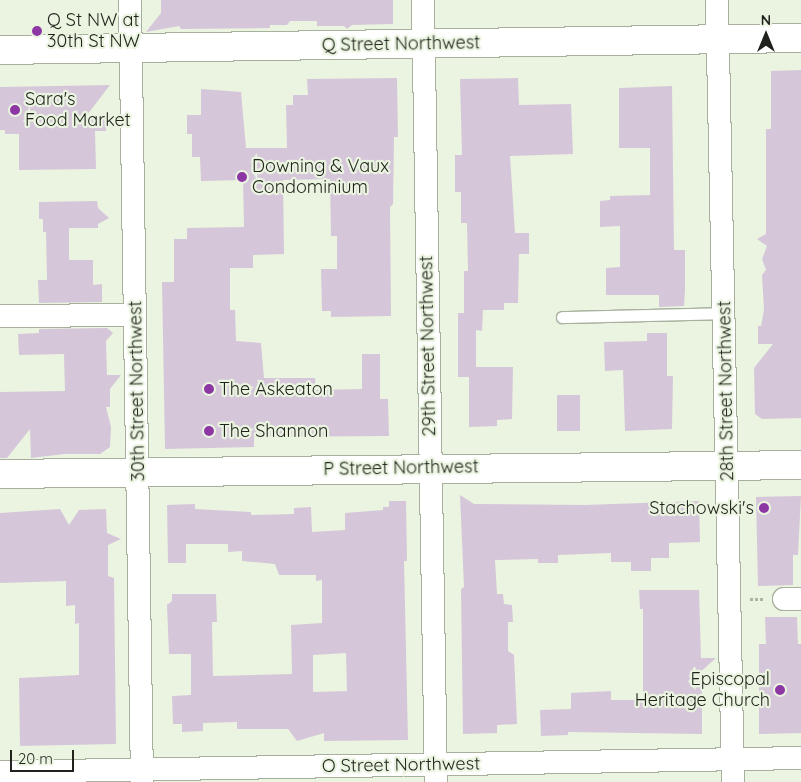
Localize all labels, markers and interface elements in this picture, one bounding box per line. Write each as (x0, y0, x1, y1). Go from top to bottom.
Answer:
place label: Q St NW at 30th St NW (47, 10, 140, 52)
north arrow (741, 10, 791, 60)
text: N (761, 11, 771, 29)
marker: Q St NW at 30th St NW (31, 25, 43, 37)
street label: Q Street Northwest (322, 32, 480, 56)
place label: Sara's Food Market (25, 89, 131, 132)
marker: Sara's Food Market (9, 104, 21, 116)
place label: Downing & Vaux Condominium (252, 156, 389, 198)
marker: Downing & Vaux Condominium (236, 171, 248, 183)
street label: 29th Street Northwest (416, 255, 440, 437)
street label: 30th Street Northwest (125, 300, 149, 482)
street label: 28th Street Northwest (714, 301, 738, 481)
place label: The Askeaton (219, 378, 333, 400)
marker: The Askeaton (203, 383, 215, 395)
place label: The Shannon (219, 420, 329, 442)
marker: The Shannon (203, 425, 215, 437)
street label: P Street Northwest (323, 456, 479, 480)
place label: Stachowski's (649, 497, 754, 519)
marker: Stachowski's (758, 502, 770, 514)
place label: Episcopal Heritage Church (635, 669, 770, 712)
marker: Episcopal Heritage Church (774, 684, 786, 696)
scale bar (12, 740, 76, 772)
text: 20 m (18, 749, 53, 768)
street label: O Street Northwest (322, 753, 480, 777)

